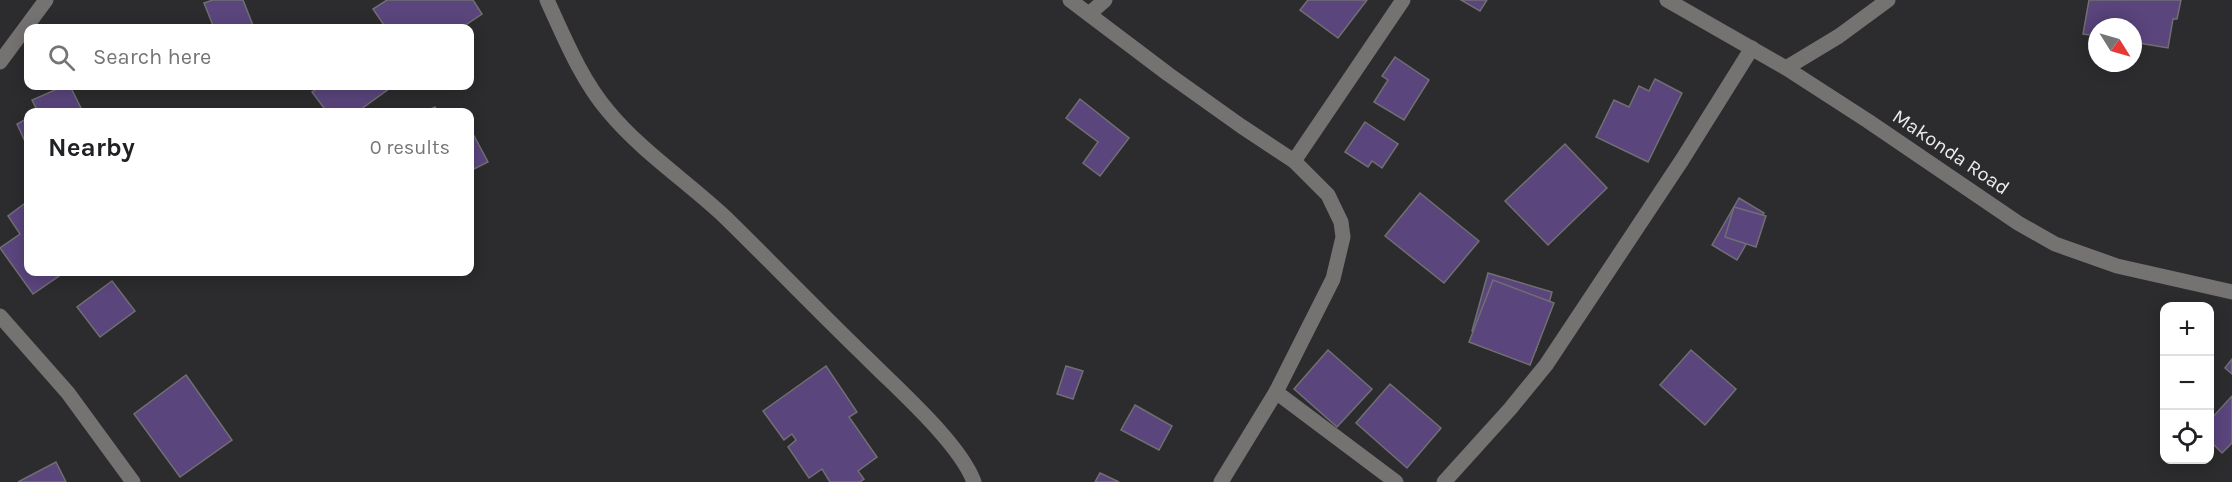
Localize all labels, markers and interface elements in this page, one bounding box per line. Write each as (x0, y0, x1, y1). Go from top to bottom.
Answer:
north arrow (2088, 18, 2142, 72)
search box (24, 24, 474, 90)
icon: search (45, 41, 78, 74)
text: Search here (93, 44, 211, 70)
street label: Makonda Road (1888, 104, 2014, 200)
text: Nearby (48, 132, 135, 163)
text: 0 results (370, 136, 450, 159)
map controls (2160, 302, 2214, 464)
button: + (2160, 302, 2214, 356)
button: − (2160, 356, 2214, 410)
button: locate (2160, 410, 2214, 464)

